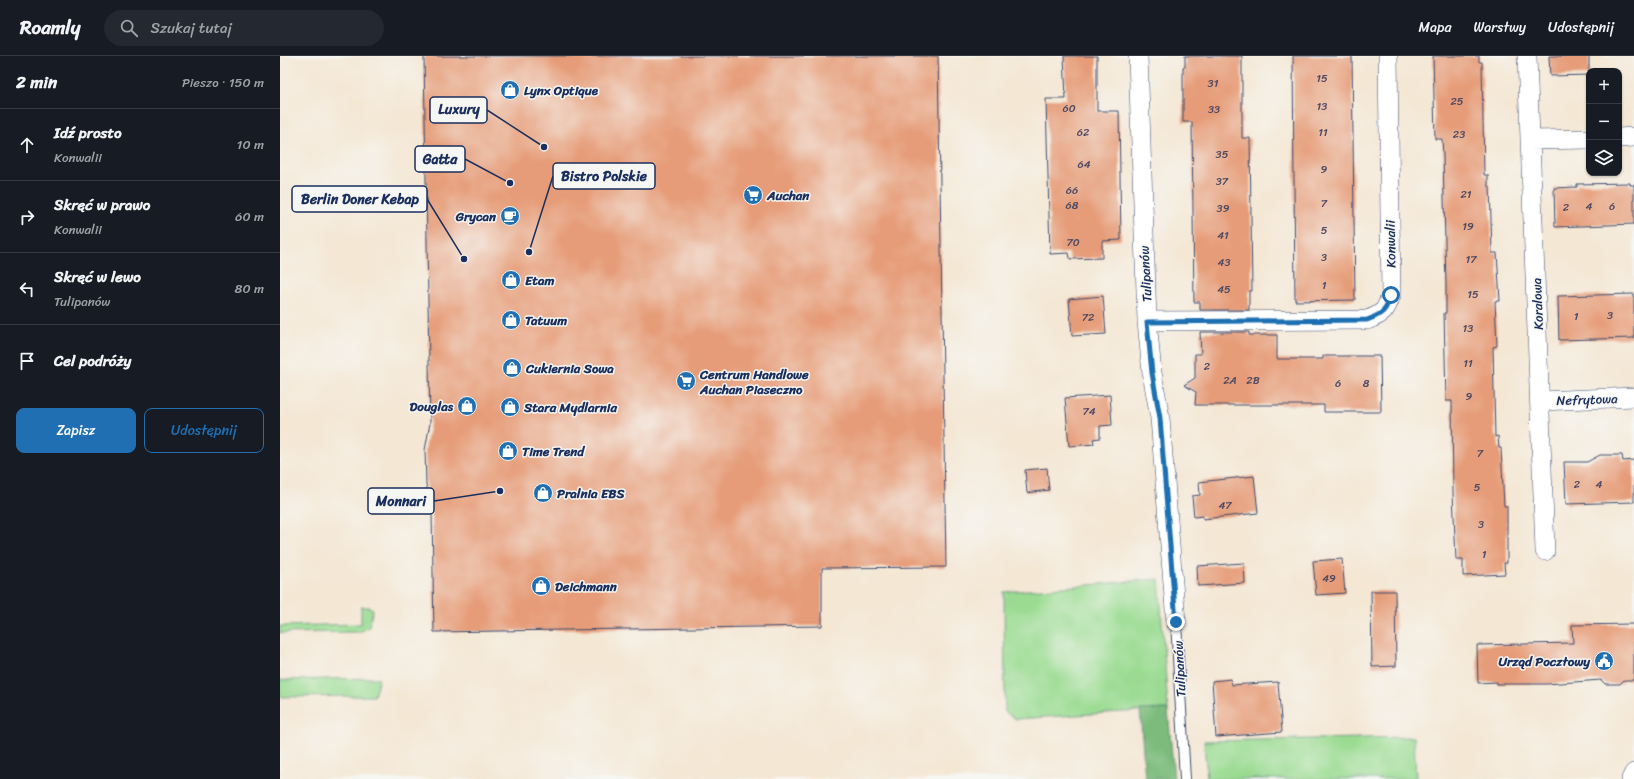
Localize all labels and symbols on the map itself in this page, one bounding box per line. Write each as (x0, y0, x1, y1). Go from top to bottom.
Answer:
house number: 15 (1316, 69, 1328, 88)
house number: 31 (1208, 74, 1219, 93)
shop icon: Lynx Optique (499, 79, 521, 101)
place label: Lynx Optique (524, 79, 599, 102)
house number: 25 (1450, 92, 1464, 111)
callout: Luxury (430, 97, 487, 123)
text: Luxury (438, 97, 481, 122)
house number: 13 (1317, 97, 1327, 116)
house number: 60 (1062, 99, 1076, 118)
house number: 33 (1208, 100, 1220, 119)
house number: 62 (1077, 123, 1090, 142)
house number: 11 (1318, 123, 1328, 142)
house number: 23 (1453, 125, 1465, 144)
house number: 35 (1216, 145, 1229, 164)
callout: Gatta (415, 146, 465, 172)
text: Gatta (422, 147, 458, 172)
house number: 64 (1077, 155, 1091, 174)
house number: 9 (1321, 160, 1328, 179)
callout: Bistro Polskie (553, 163, 655, 189)
text: Bistro Polskie (561, 164, 648, 189)
house number: 37 (1216, 172, 1229, 191)
house number: 66 (1066, 181, 1078, 200)
supermarket icon: Auchan (742, 184, 764, 206)
place label: Auchan (766, 184, 810, 207)
house number: 21 (1460, 185, 1472, 204)
callout: Berlin Doner Kebap (292, 186, 427, 212)
text: Berlin Doner Kebap (301, 187, 420, 212)
house number: 7 (1321, 194, 1328, 213)
house number: 68 (1066, 196, 1079, 215)
house number: 4 (1586, 197, 1593, 216)
house number: 6 (1609, 197, 1615, 216)
house number: 2 (1563, 198, 1570, 217)
house number: 39 (1217, 199, 1230, 218)
place label: Grycan (455, 205, 497, 228)
cafe icon: Grycan (499, 205, 521, 227)
house number: 19 (1462, 217, 1474, 236)
street label: Konwalii (1379, 219, 1402, 268)
house number: 5 (1321, 221, 1328, 240)
house number: 41 (1217, 226, 1229, 245)
house number: 70 (1066, 233, 1080, 252)
street label: Tulipanów (1132, 244, 1158, 303)
house number: 3 (1321, 248, 1327, 267)
house number: 17 (1466, 250, 1477, 269)
house number: 43 (1218, 253, 1230, 272)
shop icon: Etam (500, 269, 522, 291)
place label: Etam (525, 269, 554, 292)
house number: 1 (1322, 276, 1327, 295)
street label: Koralowa (1525, 277, 1550, 330)
house number: 45 (1217, 280, 1231, 299)
house number: 15 (1467, 285, 1479, 304)
route start (1382, 286, 1400, 304)
house number: 3 (1607, 306, 1613, 325)
house number: 1 (1574, 307, 1579, 326)
house number: 72 (1082, 308, 1095, 327)
shop icon: Tatuum (500, 309, 522, 331)
place label: Tatuum (525, 309, 567, 332)
house number: 13 (1463, 319, 1473, 338)
house number: 11 (1463, 354, 1473, 373)
shop icon: Cukiernia Sowa (501, 357, 523, 379)
place label: Cukiernia Sowa (525, 357, 614, 380)
house number: 2 (1204, 357, 1211, 376)
place label: Centrum Handlowe Auchan Piaseczno (699, 363, 809, 401)
supermarket icon: Centrum Handlowe Auchan Piaseczno (675, 370, 697, 392)
house number: 2A (1223, 371, 1237, 390)
house number: 2B (1246, 371, 1260, 390)
house number: 6 (1335, 374, 1341, 393)
house number: 8 (1363, 374, 1370, 393)
house number: 9 (1466, 387, 1473, 406)
street label: Nefrytowa (1556, 387, 1618, 412)
place label: Douglas (410, 395, 454, 418)
shop icon: Douglas (456, 395, 478, 417)
shop icon: Stara Mydlarnia (499, 396, 521, 418)
place label: Stara Mydlarnia (523, 396, 617, 419)
house number: 74 (1082, 402, 1096, 421)
shop icon: Time Trend (497, 440, 519, 462)
place label: Time Trend (522, 440, 585, 463)
house number: 7 (1477, 444, 1484, 463)
house number: 2 (1574, 475, 1581, 494)
house number: 4 (1596, 475, 1603, 494)
house number: 5 (1474, 478, 1481, 497)
shop icon: Pralnia EBS (532, 482, 554, 504)
place label: Pralnia EBS (557, 482, 625, 505)
callout: Monnari (368, 488, 434, 514)
text: Monnari (375, 489, 427, 514)
house number: 47 (1218, 496, 1232, 515)
house number: 3 (1478, 515, 1484, 534)
house number: 1 (1482, 545, 1487, 564)
house number: 49 (1322, 569, 1336, 588)
shop icon: Deichmann (530, 575, 552, 597)
place label: Deichmann (555, 575, 618, 598)
route end (1167, 613, 1185, 631)
street label: Tulipanów (1166, 639, 1192, 698)
place label: Urząd Pocztowy (1498, 650, 1591, 673)
public building icon: Urząd Pocztowy (1593, 650, 1615, 672)

